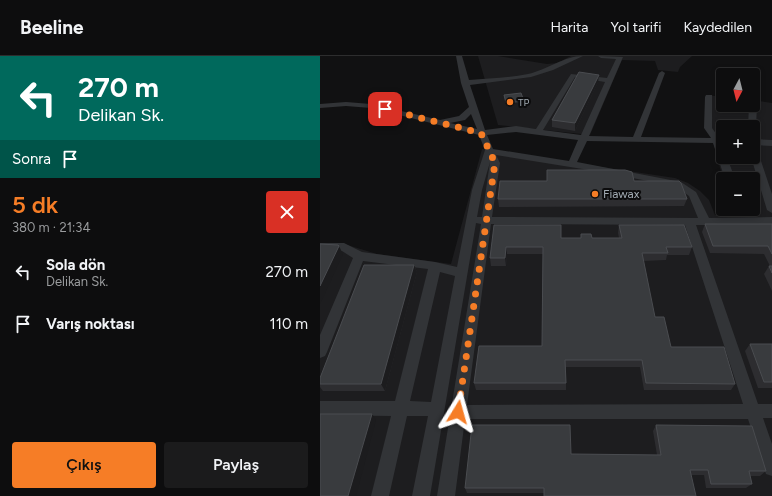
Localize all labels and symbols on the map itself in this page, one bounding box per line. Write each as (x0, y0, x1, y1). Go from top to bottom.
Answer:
north arrow (716, 68, 760, 112)
pin (368, 92, 402, 126)
place label: TP (518, 96, 530, 109)
marker: TP (505, 97, 515, 107)
place label: Fiawax (603, 187, 640, 201)
marker: Fiawax (590, 189, 600, 199)
position arrow (437, 391, 479, 433)

